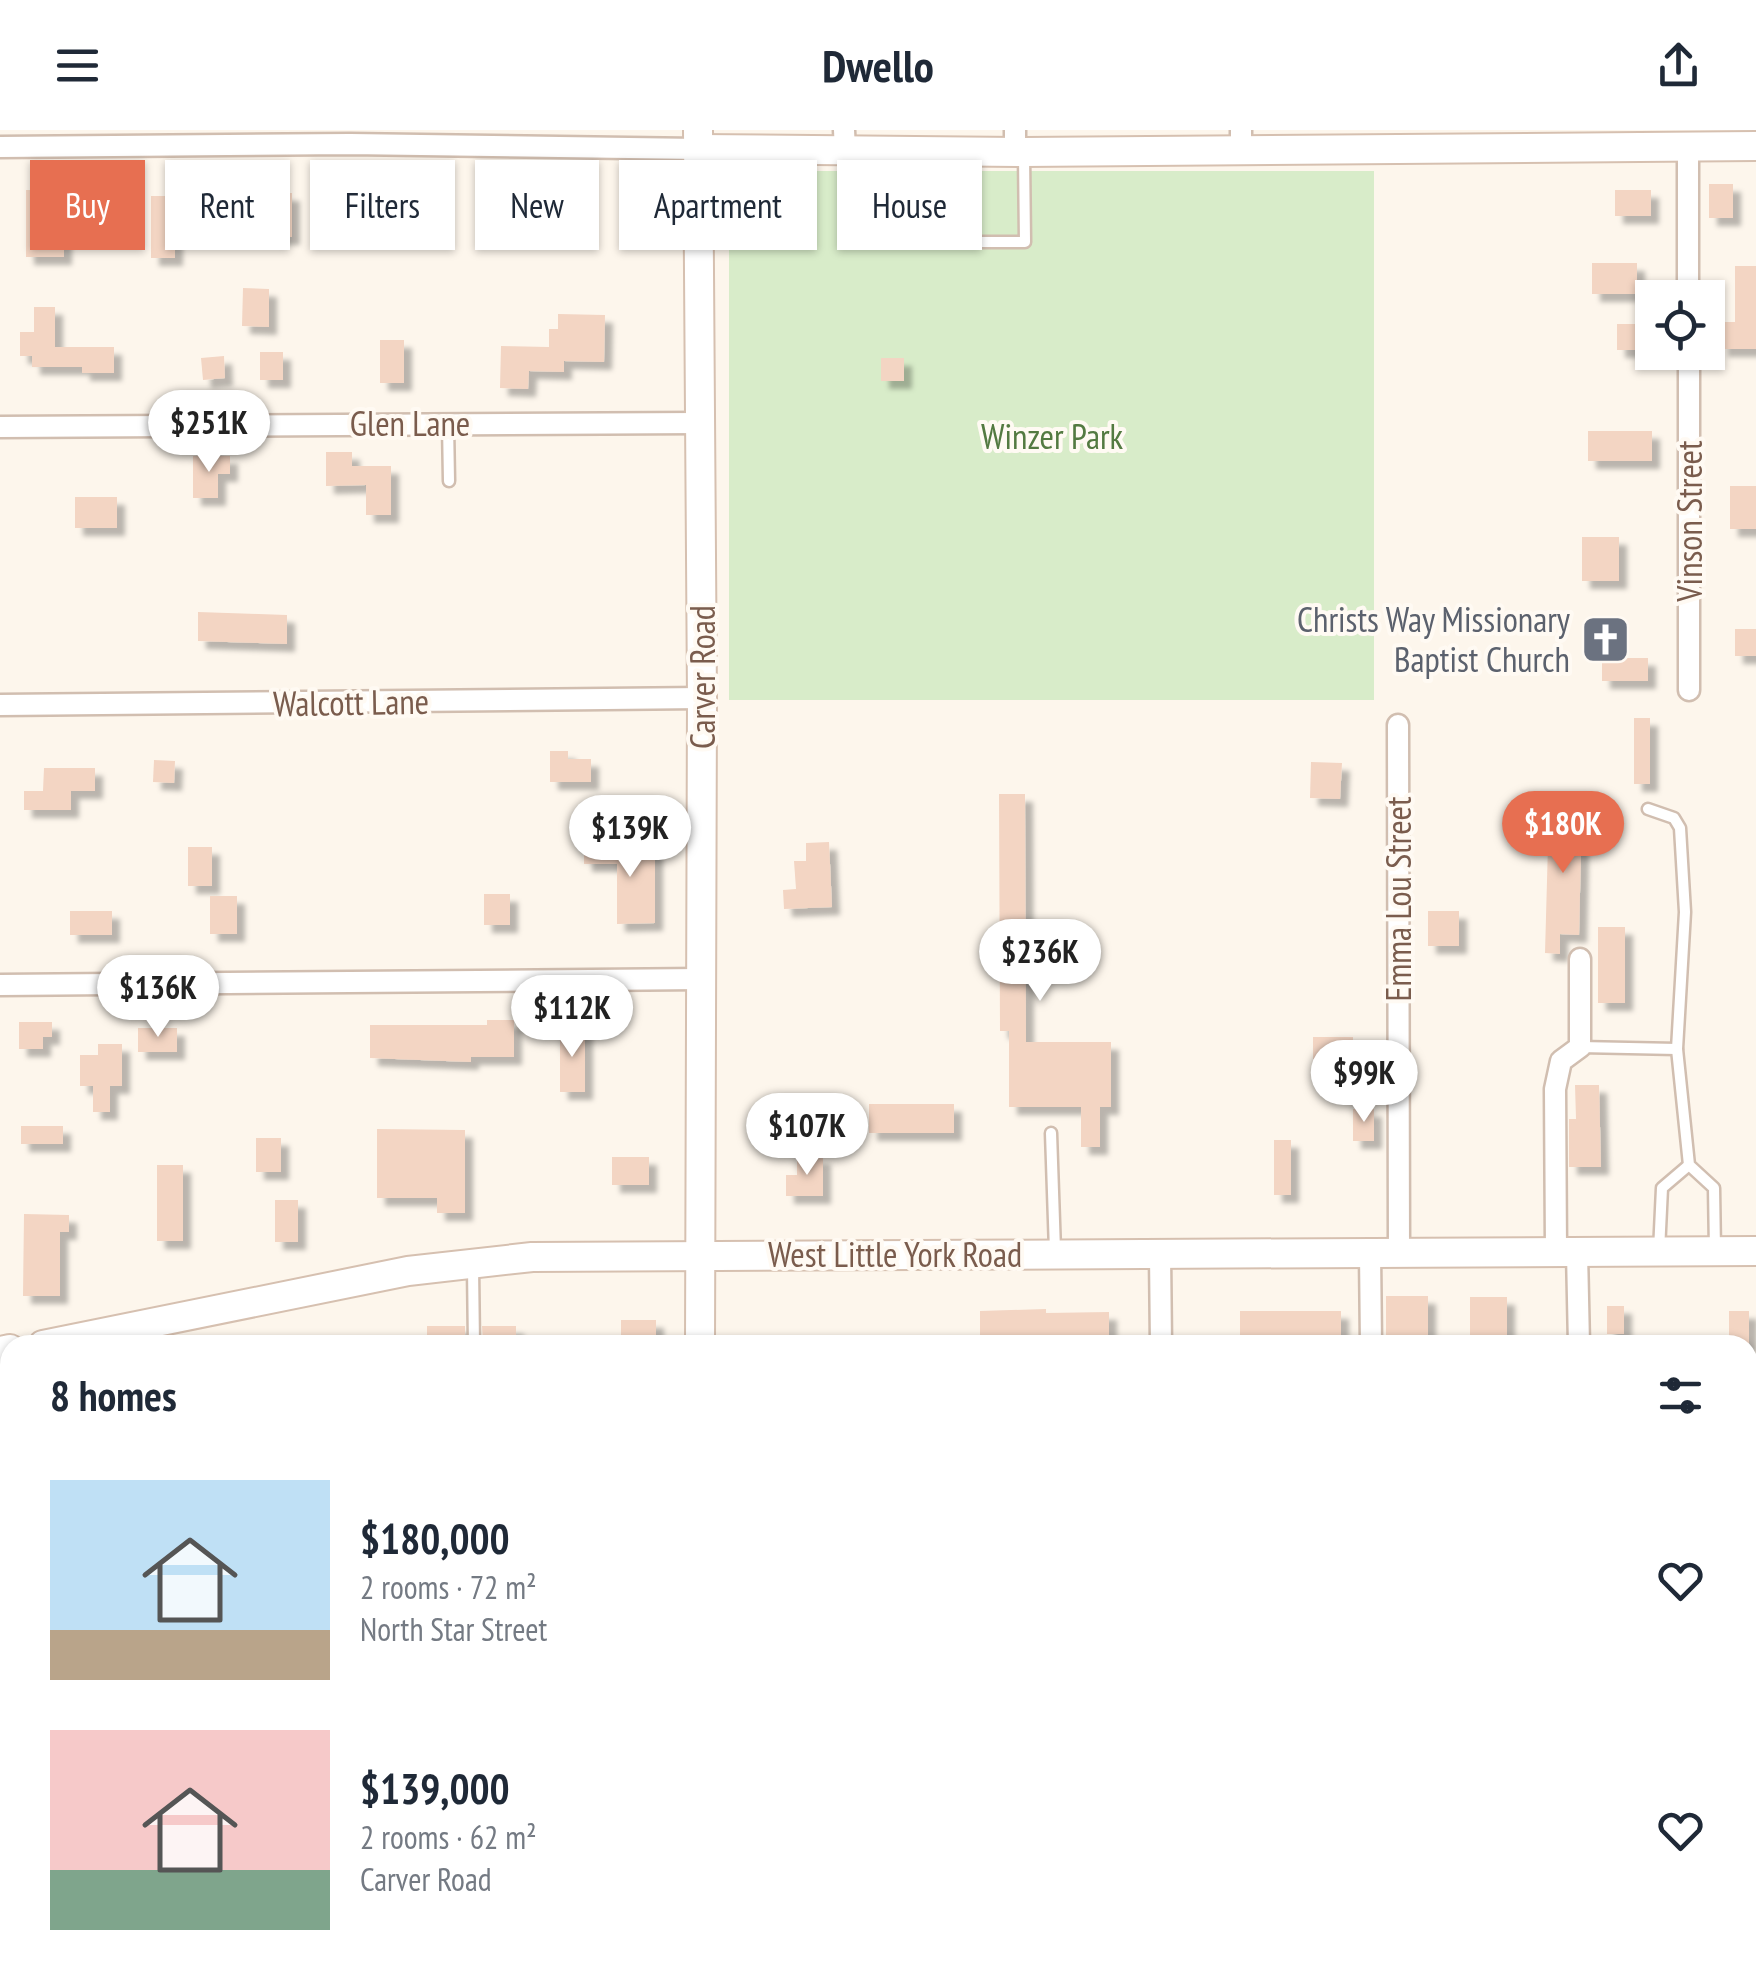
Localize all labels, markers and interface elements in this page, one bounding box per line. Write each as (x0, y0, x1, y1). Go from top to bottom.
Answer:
text: Dwello (822, 36, 934, 94)
icon: menu (50, 38, 105, 93)
icon: share (1651, 38, 1706, 93)
chip: Buy (30, 160, 145, 250)
chip: Rent (165, 160, 290, 250)
chip: Filters (310, 160, 455, 250)
chip: New (475, 160, 599, 250)
chip: Apartment (619, 160, 817, 250)
chip: House (837, 160, 982, 250)
map controls (1635, 280, 1725, 370)
button: locate (1635, 280, 1725, 370)
pin: $251K (139, 390, 279, 475)
street label: Glen Lane (350, 400, 470, 446)
text: $251K (170, 401, 248, 443)
park label: Winzer Park (981, 413, 1123, 459)
street label: Vinson Street (1666, 440, 1712, 603)
place label: Christs Way Missionary Baptist Church (1297, 596, 1571, 682)
street label: Carver Road (679, 605, 725, 749)
church icon: Christs Way Missionary Baptist Church (1579, 613, 1631, 665)
street label: Walcott Lane (273, 678, 429, 726)
pin: $180K (1493, 791, 1633, 876)
pin: $139K (560, 795, 700, 880)
street label: Emma Lou Street (1375, 796, 1421, 1002)
text: $180K (1524, 802, 1602, 844)
text: $139K (591, 806, 669, 848)
pin: $236K (970, 919, 1110, 1004)
text: $236K (1001, 930, 1079, 972)
pin: $136K (88, 955, 228, 1040)
text: $136K (119, 966, 197, 1008)
pin: $112K (502, 975, 642, 1060)
text: $112K (533, 986, 611, 1028)
pin: $99K (1305, 1040, 1423, 1125)
text: $99K (1333, 1051, 1395, 1093)
pin: $107K (737, 1093, 877, 1178)
text: $107K (768, 1104, 846, 1146)
street label: West Little York Road (768, 1231, 1022, 1277)
text: 8 homes (50, 1368, 177, 1423)
icon: filters (1653, 1368, 1708, 1423)
text: $180,000 (360, 1511, 510, 1566)
icon: home (130, 1520, 250, 1640)
icon: heart (1653, 1553, 1708, 1608)
text: 2 rooms · 72 m² (360, 1566, 537, 1608)
text: North Star Street (360, 1608, 547, 1650)
text: $139,000 (360, 1761, 510, 1816)
icon: home (130, 1770, 250, 1890)
icon: heart (1653, 1803, 1708, 1858)
text: 2 rooms · 62 m² (360, 1816, 537, 1858)
text: Carver Road (360, 1858, 492, 1900)

